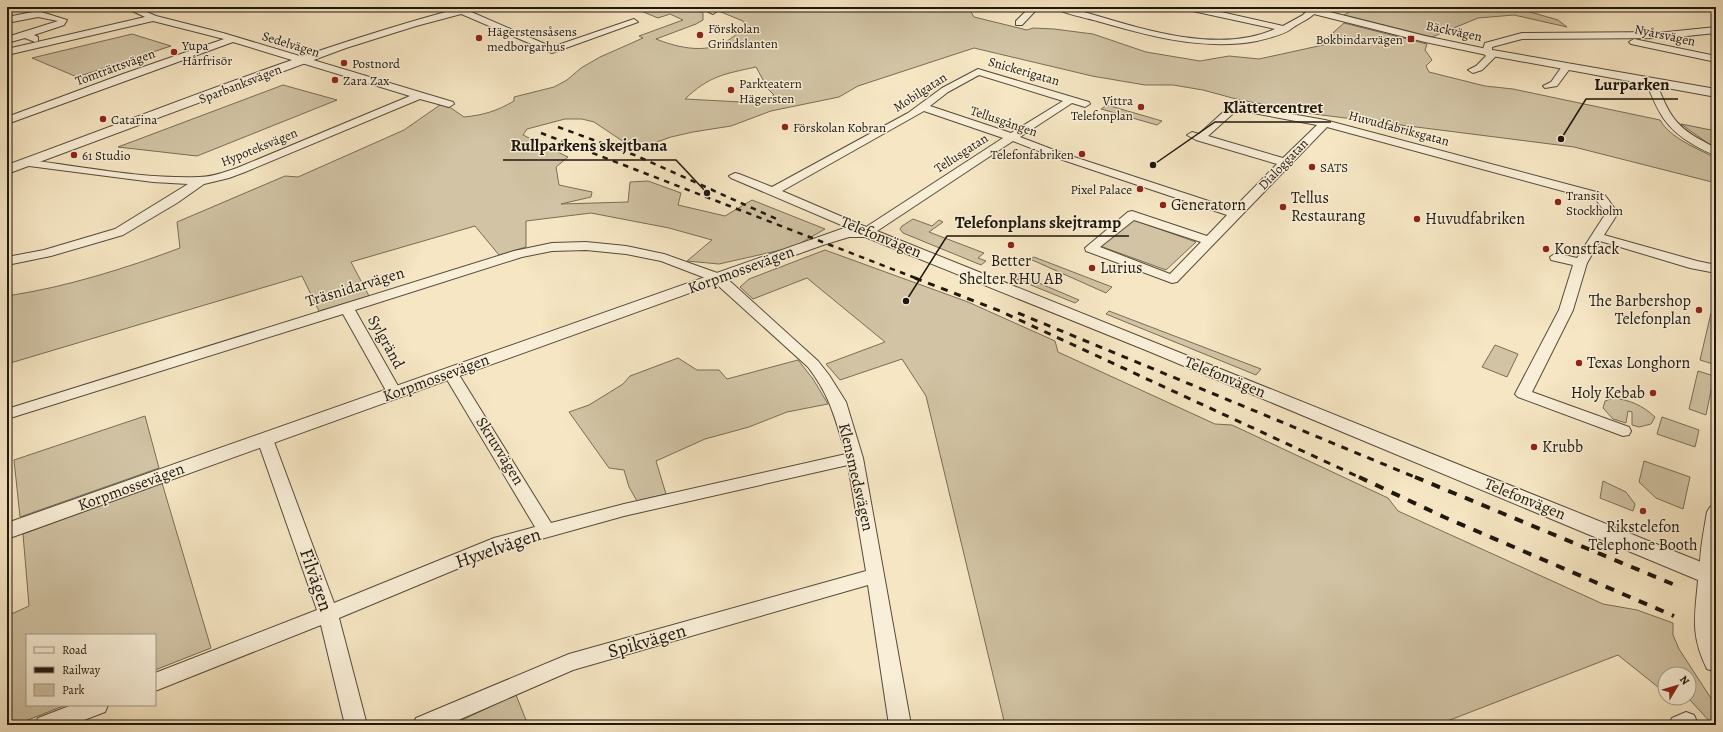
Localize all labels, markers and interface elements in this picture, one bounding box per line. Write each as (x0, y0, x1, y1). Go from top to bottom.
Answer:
street label: Bäckvägen (1424, 17, 1484, 45)
place label: Förskolan Grindslanten (708, 20, 778, 52)
street label: Nyårsvägen (1633, 20, 1697, 50)
place label: Hägerstensåsens medborgarhus (487, 23, 577, 55)
street label: Sedelvägen (260, 27, 322, 61)
marker: Förskolan Grindslanten (695, 30, 705, 40)
place label: Bokbindarvägen (1316, 31, 1403, 48)
marker: Hägerstensåsens medborgarhus (474, 33, 484, 43)
marker: Bokbindarvägen (1406, 34, 1416, 44)
place label: Yupa Hårfrisör (181, 37, 232, 69)
street label: Tomträttsvägen (73, 45, 157, 89)
marker: Yupa Hårfrisör (169, 47, 179, 57)
street label: Snickerigatan (986, 53, 1062, 89)
place label: Postnord (352, 55, 400, 72)
marker: Postnord (339, 58, 349, 68)
street label: Sparbanksvägen (196, 60, 284, 108)
street label: Mobilgatan (890, 68, 950, 116)
callout: Lurparken (1586, 70, 1678, 99)
place label: Zara Zax (343, 72, 390, 89)
text: Lurparken (1594, 73, 1670, 96)
marker: Zara Zax (330, 75, 340, 85)
place label: Parkteatern Hägersten (739, 75, 802, 107)
marker: Parkteatern Hägersten (726, 85, 736, 95)
place label: Vittra Telefonplan (1071, 92, 1133, 124)
callout: Klättercentret (1215, 93, 1331, 122)
text: Klättercentret (1223, 96, 1323, 119)
street label: Tellusgången (968, 102, 1040, 140)
marker: Vittra Telefonplan (1136, 102, 1146, 112)
street label: Huvudfabriksgatan (1347, 106, 1451, 150)
place label: Catarina (111, 111, 157, 128)
marker: Catarina (98, 114, 108, 124)
place label: Förskolan Kobran (793, 119, 886, 136)
marker: Förskolan Kobran (780, 122, 790, 132)
street label: Hypoteksvägen (218, 124, 300, 170)
street label: Tellusgatan (931, 129, 991, 177)
callout: Rullparkens skejtbana (503, 131, 676, 160)
text: Rullparkens skejtbana (510, 134, 668, 157)
street label: Dialoggatan (1254, 135, 1312, 193)
place label: Telefonfabriken (991, 146, 1074, 163)
place label: 61 Studio (82, 147, 130, 164)
marker: Telefonfabriken (1077, 149, 1087, 159)
marker: 61 Studio (69, 150, 79, 160)
place label: SATS (1320, 159, 1348, 176)
marker: SATS (1307, 162, 1317, 172)
place label: Pixel Palace (1070, 181, 1132, 198)
marker: Pixel Palace (1135, 184, 1145, 194)
place label: Tellus Restaurang (1291, 187, 1366, 227)
place label: Transit Stockholm (1566, 187, 1623, 219)
place label: Generatorn (1171, 194, 1246, 216)
marker: Transit Stockholm (1553, 197, 1563, 207)
marker: Generatorn (1158, 200, 1168, 210)
marker: Tellus Restaurang (1278, 202, 1288, 212)
callout: Telefonplans skejtramp (947, 207, 1129, 236)
place label: Huvudfabriken (1425, 208, 1525, 230)
street label: Telefonvägen (837, 211, 925, 263)
text: Telefonplans skejtramp (955, 211, 1121, 234)
marker: Huvudfabriken (1412, 214, 1422, 224)
place label: Konstfack (1554, 238, 1619, 260)
street label: Korpmossevägen (685, 240, 797, 299)
marker: Better Shelter RHU AB (1006, 240, 1016, 250)
marker: Konstfack (1541, 244, 1551, 254)
place label: Better Shelter RHU AB (959, 250, 1063, 290)
place label: Lurius (1100, 257, 1143, 279)
street label: Träsnidarvägen (303, 261, 407, 312)
marker: Lurius (1087, 263, 1097, 273)
place label: The Barbershop Telefonplan (1589, 290, 1691, 330)
marker: The Barbershop Telefonplan (1694, 305, 1704, 315)
street label: Sylgränd (362, 311, 410, 373)
street label: Korpmossevägen (380, 348, 492, 407)
street label: Telefonvägen (1181, 351, 1269, 403)
place label: Texas Longhorn (1587, 352, 1690, 374)
marker: Texas Longhorn (1574, 358, 1584, 368)
place label: Holy Kebab (1571, 382, 1645, 404)
marker: Holy Kebab (1648, 388, 1658, 398)
street label: Skruvvägen (470, 413, 530, 489)
street label: Klensmedsvägen (833, 421, 879, 533)
place label: Krubb (1542, 436, 1583, 458)
marker: Krubb (1529, 442, 1539, 452)
street label: Korpmossevägen (75, 457, 187, 516)
street label: Telefonvägen (1481, 473, 1569, 525)
marker: Rikstelefon Telephone Booth (1638, 506, 1648, 516)
place label: Rikstelefon Telephone Booth (1588, 516, 1698, 556)
street label: Hyvelvägen (452, 521, 544, 575)
street label: Filvägen (293, 545, 339, 615)
street label: Spikvägen (605, 617, 689, 665)
legend (26, 634, 156, 706)
text: Road (62, 642, 88, 658)
text: Railway (62, 662, 101, 678)
north arrow (1657, 666, 1697, 706)
text: N (1676, 672, 1693, 688)
text: Park (62, 682, 85, 698)

